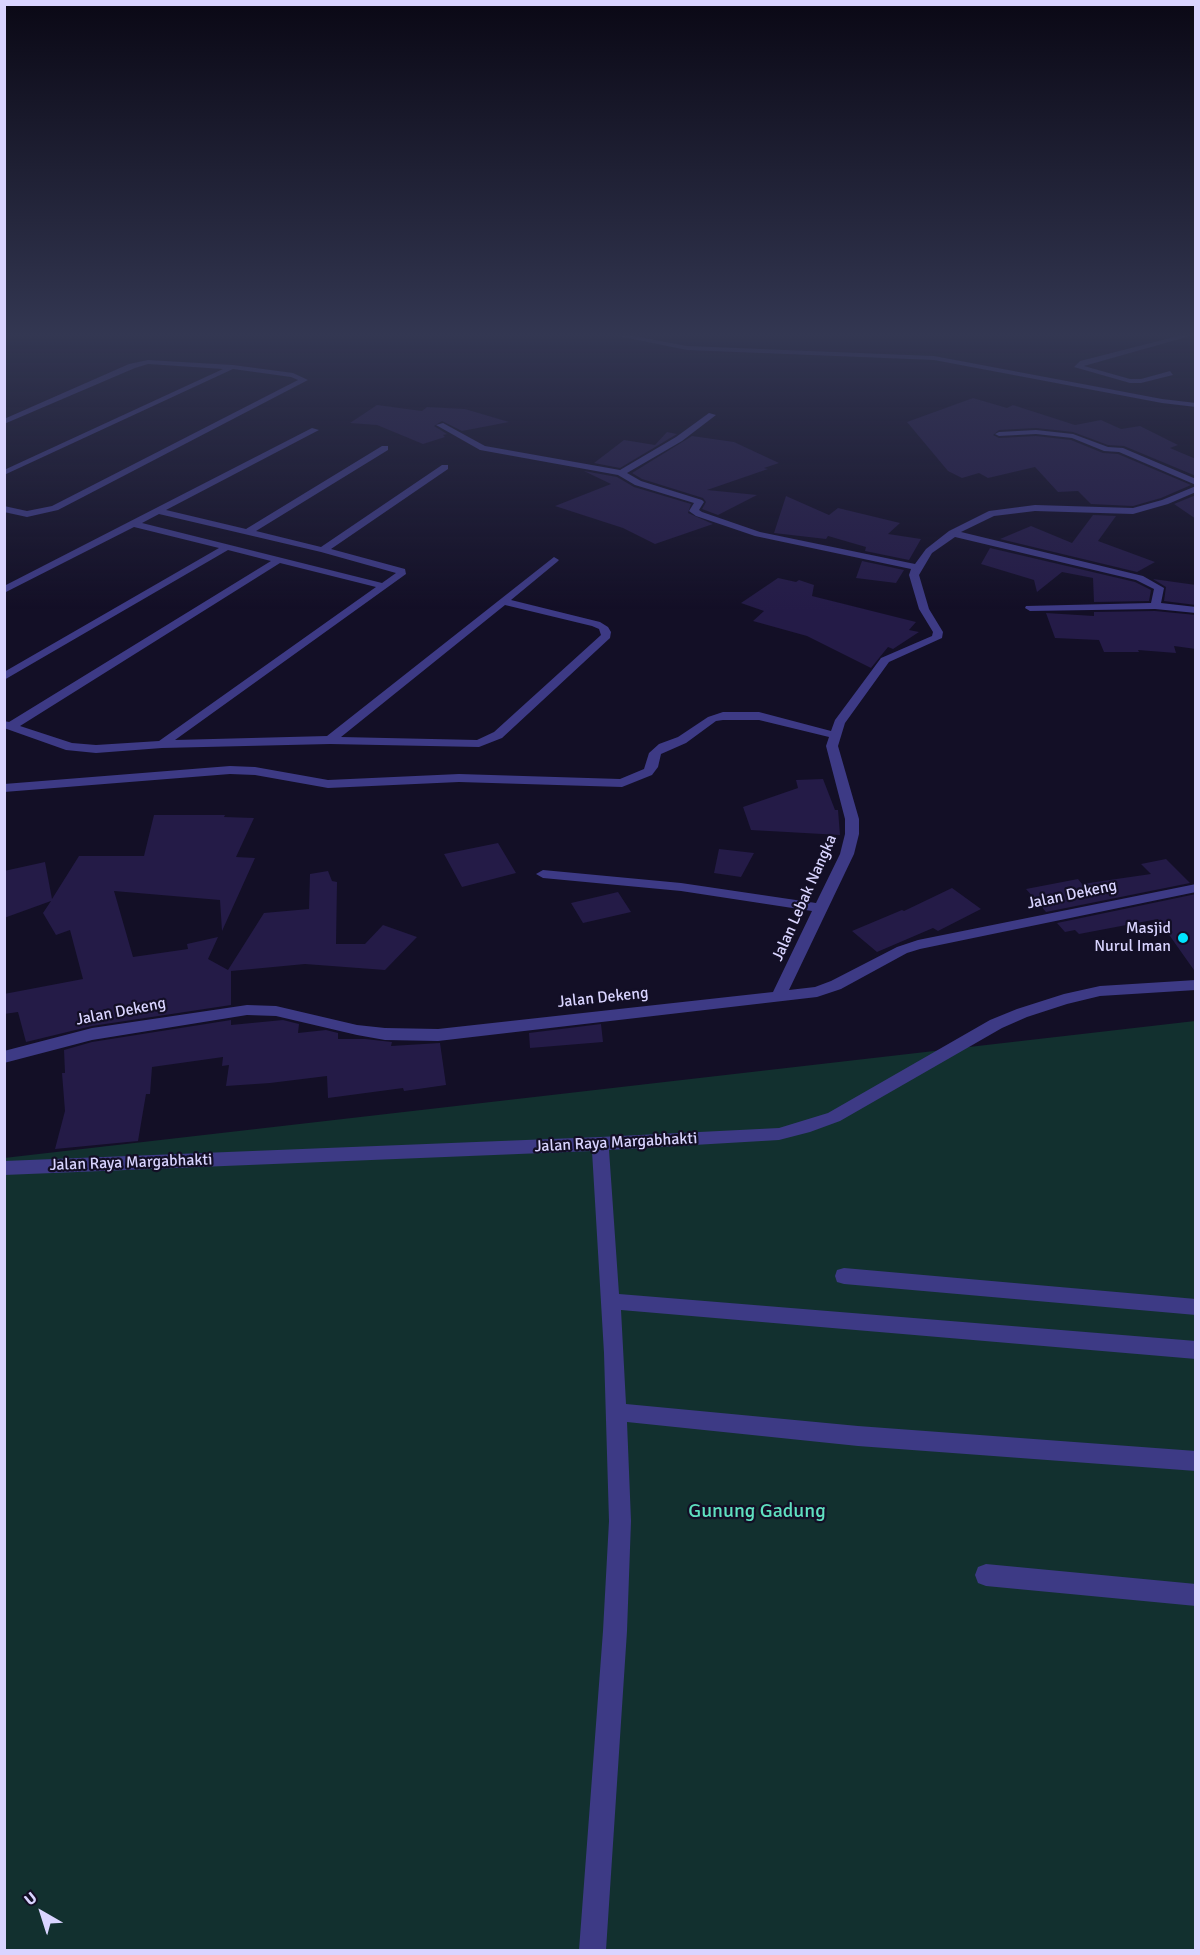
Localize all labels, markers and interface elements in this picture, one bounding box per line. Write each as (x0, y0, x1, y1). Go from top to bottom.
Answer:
street label: Jalan Lebak Nangka (769, 832, 841, 964)
street label: Jalan Dekeng (1025, 876, 1119, 914)
place label: Masjid Nurul Iman (1094, 919, 1171, 957)
marker: Masjid Nurul Iman (1176, 931, 1190, 945)
street label: Jalan Dekeng (557, 984, 649, 1012)
street label: Jalan Dekeng (74, 994, 168, 1030)
street label: Jalan Raya Margabhakti (534, 1129, 698, 1157)
street label: Jalan Raya Margabhakti (49, 1151, 213, 1175)
park label: Gunung Gadung (688, 1500, 826, 1524)
north arrow (12, 1883, 72, 1943)
text: U (20, 1888, 41, 1910)

